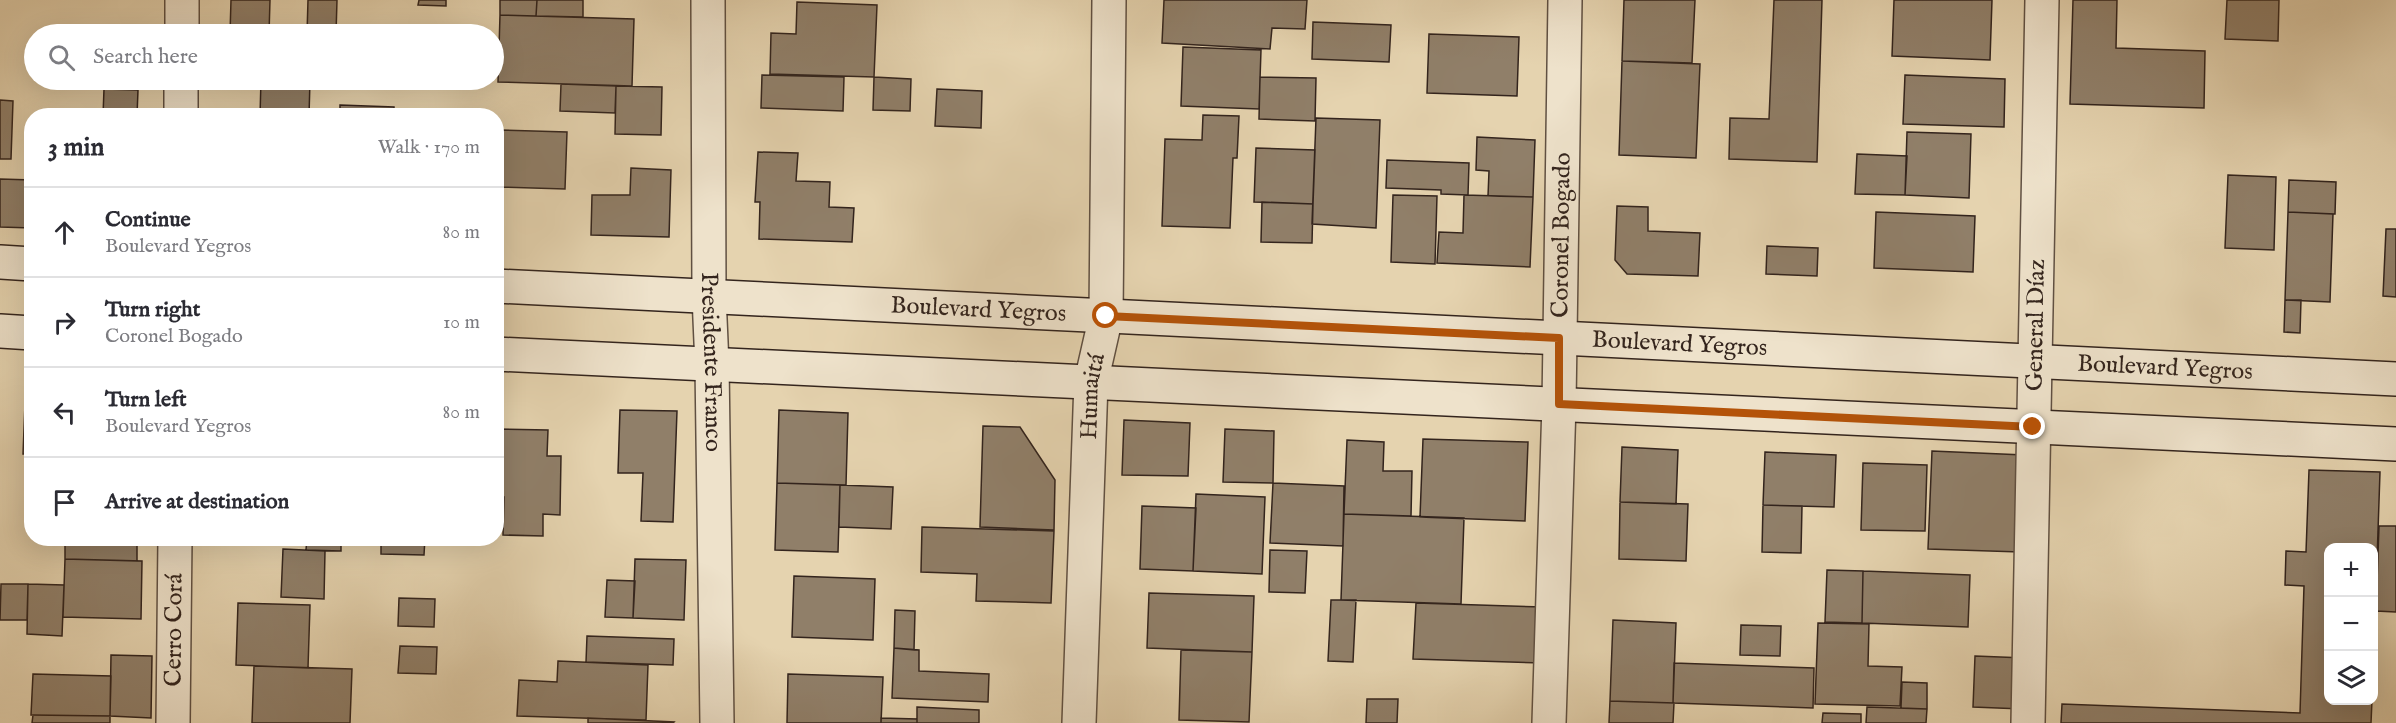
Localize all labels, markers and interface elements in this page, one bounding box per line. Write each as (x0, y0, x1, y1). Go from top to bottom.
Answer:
search box (24, 24, 504, 90)
icon: search (45, 41, 78, 74)
text: Search here (93, 43, 198, 71)
text: 3 min (48, 131, 104, 164)
text: Walk · 170 m (378, 135, 480, 160)
street label: Coronel Bogado (1545, 152, 1578, 318)
text: Continue (105, 206, 191, 234)
icon: ahead (48, 216, 81, 249)
text: 80 m (443, 220, 480, 245)
text: Boulevard Yegros (105, 234, 251, 259)
street label: General Díaz (2019, 259, 2052, 391)
street label: Presidente Franco (693, 272, 729, 452)
street label: Boulevard Yegros (890, 290, 1067, 329)
text: Turn right (105, 296, 200, 324)
route start (1092, 302, 1118, 328)
icon: right (48, 306, 81, 339)
text: 10 m (443, 310, 480, 335)
text: Coronel Bogado (105, 324, 243, 349)
street label: Boulevard Yegros (1591, 324, 1768, 364)
street label: Boulevard Yegros (2077, 348, 2253, 387)
street label: Humaitá (1073, 350, 1113, 440)
text: Turn left (105, 386, 187, 414)
icon: left (48, 396, 81, 429)
text: 80 m (443, 400, 480, 425)
route end (2019, 413, 2045, 439)
text: Boulevard Yegros (105, 414, 251, 439)
icon: arrive (48, 486, 81, 519)
text: Arrive at destination (105, 488, 289, 516)
map controls (2324, 543, 2378, 705)
button: + (2324, 543, 2378, 597)
street label: Cerro Corá (158, 573, 190, 687)
button: − (2324, 597, 2378, 651)
button: layers (2324, 651, 2378, 705)

